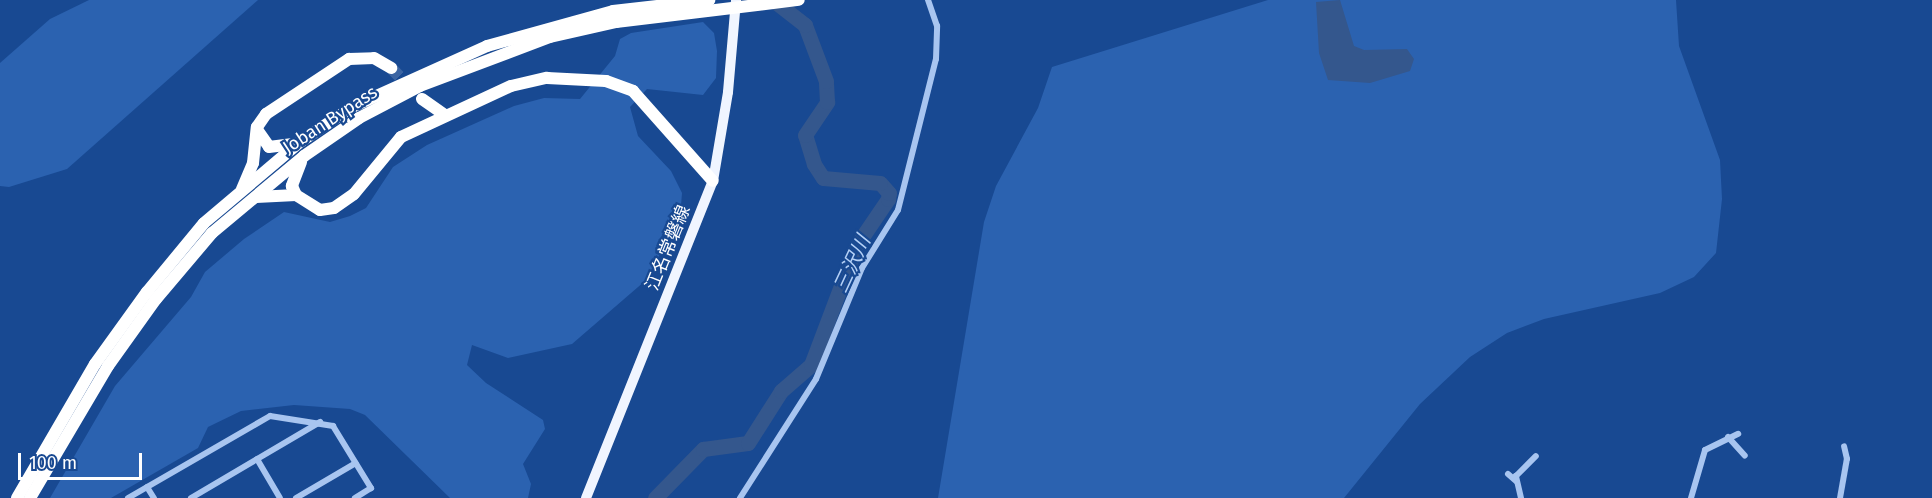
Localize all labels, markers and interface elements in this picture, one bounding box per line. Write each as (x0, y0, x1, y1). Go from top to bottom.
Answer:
street label: Joban Bypass (279, 81, 381, 159)
street label: 江名常磐線 (641, 202, 695, 294)
water label: 三沢川 (828, 232, 876, 296)
scale bar (21, 441, 146, 479)
text: 100 m (29, 452, 77, 474)

